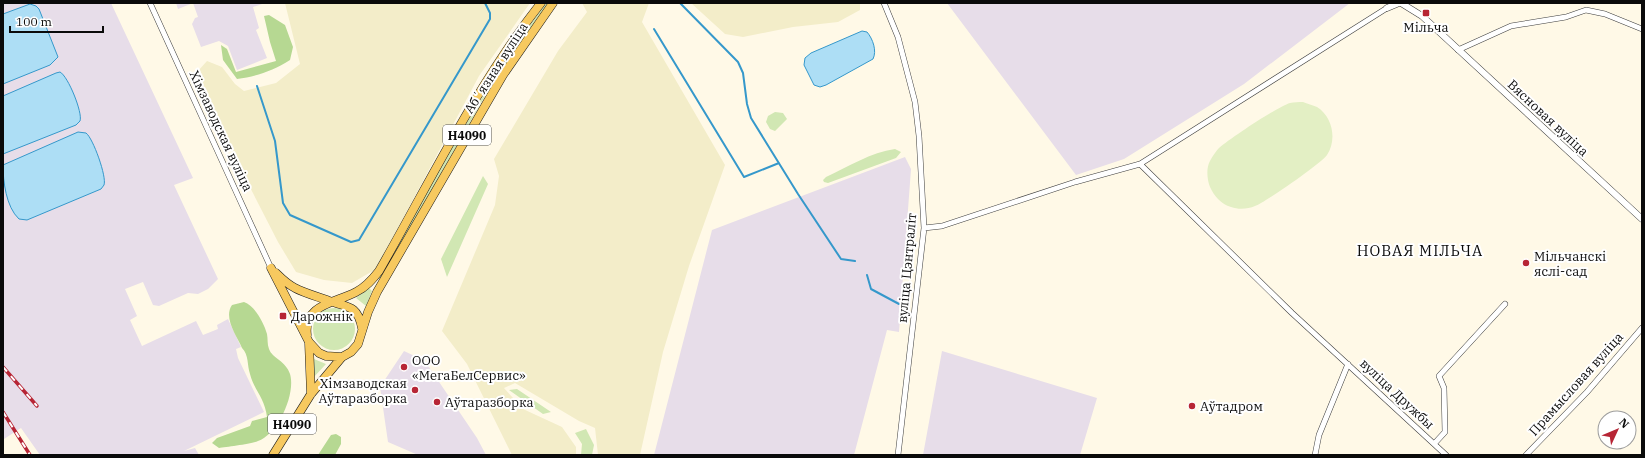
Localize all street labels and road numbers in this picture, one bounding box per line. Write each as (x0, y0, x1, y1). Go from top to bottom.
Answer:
street label: Абʼязная вуліца (460, 19, 532, 117)
street label: Хімзаводская вуліца (186, 68, 256, 194)
street label: Вясновая вуліца (1504, 76, 1592, 160)
road number: Н4090 (443, 125, 491, 145)
street label: вуліца Цэнтраліт (894, 212, 920, 324)
street label: Прамысловая вуліца (1525, 329, 1627, 439)
street label: вуліца Дружбы (1356, 355, 1438, 433)
road number: Н4090 (268, 414, 316, 434)

